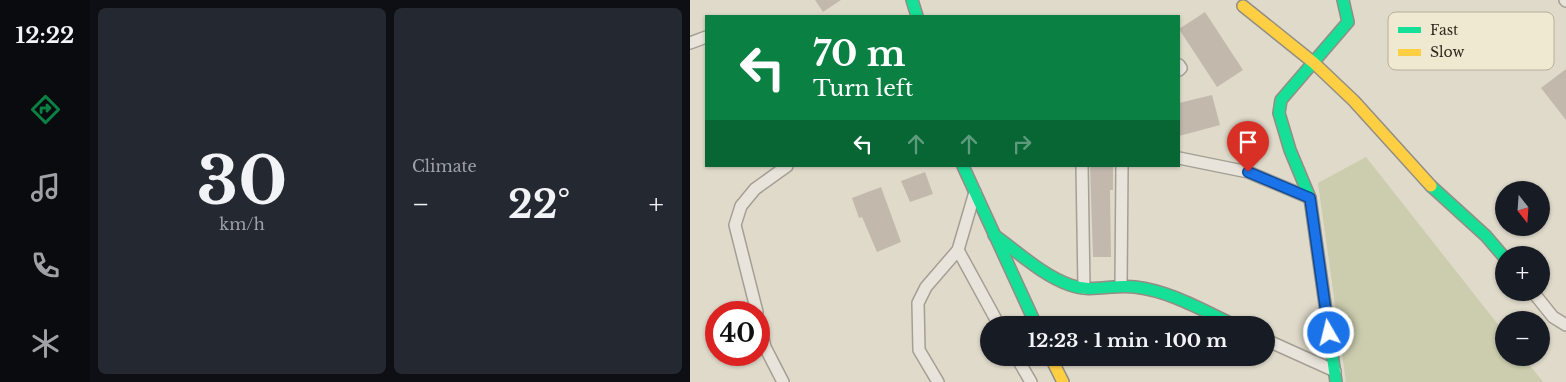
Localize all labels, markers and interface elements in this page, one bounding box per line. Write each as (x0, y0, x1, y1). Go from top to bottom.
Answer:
legend (1388, 12, 1554, 70)
text: Fast (1430, 21, 1459, 39)
text: 12:22 (16, 22, 74, 49)
text: 70 m (813, 32, 906, 75)
icon: left (730, 35, 795, 100)
text: Slow (1430, 43, 1464, 61)
text: Turn left (813, 75, 913, 102)
icon: directions (28, 92, 63, 127)
pin (1227, 121, 1269, 172)
icon: arrive (1234, 128, 1262, 156)
icon: left (849, 130, 877, 158)
icon: ahead (902, 130, 930, 158)
icon: ahead (955, 130, 983, 158)
icon: right (1008, 130, 1036, 158)
text: 30 (197, 141, 287, 222)
text: Climate (412, 156, 477, 176)
icon: music (28, 170, 63, 205)
text: 22° (508, 181, 570, 228)
north arrow (1495, 181, 1550, 236)
map controls (1495, 181, 1550, 366)
text: − (412, 187, 430, 222)
text: + (649, 187, 664, 222)
text: km/h (219, 214, 265, 234)
button: + (1495, 246, 1550, 301)
icon: phone (28, 248, 63, 283)
speed limit sign: 40 (705, 301, 770, 366)
position arrow (1302, 306, 1354, 358)
button: − (1495, 311, 1550, 366)
icon: climate (28, 326, 63, 361)
text: 12:23 · 1 min · 100 m (1028, 329, 1227, 352)

